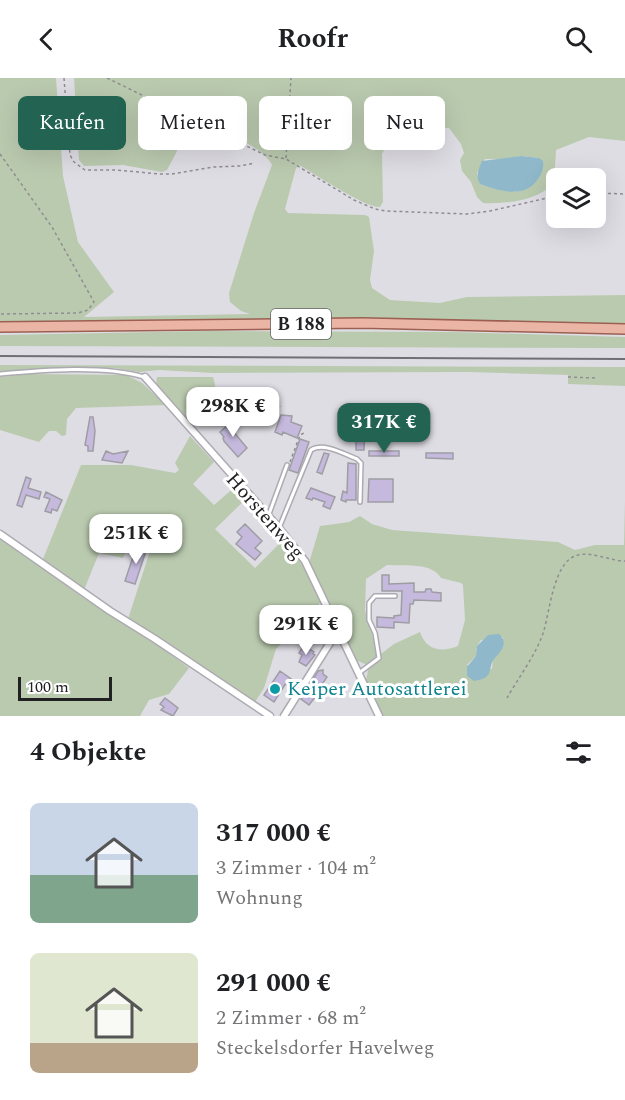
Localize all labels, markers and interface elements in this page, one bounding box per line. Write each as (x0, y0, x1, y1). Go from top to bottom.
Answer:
text: Roofr (277, 18, 348, 60)
icon: back (30, 23, 63, 56)
icon: search (562, 23, 595, 56)
chip: Kaufen (18, 96, 126, 150)
chip: Mieten (138, 96, 247, 150)
chip: Filter (259, 96, 352, 150)
chip: Neu (364, 96, 445, 150)
map controls (546, 168, 606, 228)
button: layers (546, 168, 606, 228)
road number: B 188 (271, 309, 331, 339)
pin: 298K € (184, 387, 282, 438)
text: 298K € (200, 391, 266, 421)
pin: 317K € (335, 403, 433, 454)
text: 317K € (351, 407, 417, 437)
street label: Horstenweg (218, 466, 312, 566)
pin: 251K € (87, 514, 185, 565)
text: 251K € (103, 518, 169, 548)
pin: 291K € (257, 605, 355, 656)
text: 291K € (273, 609, 339, 639)
scale bar (18, 674, 112, 702)
place label: Keiper Autosattlerei (287, 674, 467, 704)
text: 100 m (27, 675, 69, 699)
marker: Keiper Autosattlerei (268, 682, 282, 696)
text: 4 Objekte (30, 732, 146, 772)
icon: filters (562, 736, 595, 769)
text: 317 000 € (216, 813, 331, 853)
icon: home (78, 827, 150, 899)
text: 3 Zimmer · 104 m² (216, 853, 376, 883)
text: Wohnung (216, 883, 303, 913)
text: 291 000 € (216, 963, 331, 1003)
icon: home (78, 977, 150, 1049)
text: 2 Zimmer · 68 m² (216, 1003, 366, 1033)
text: Steckelsdorfer Havelweg (216, 1033, 435, 1063)

